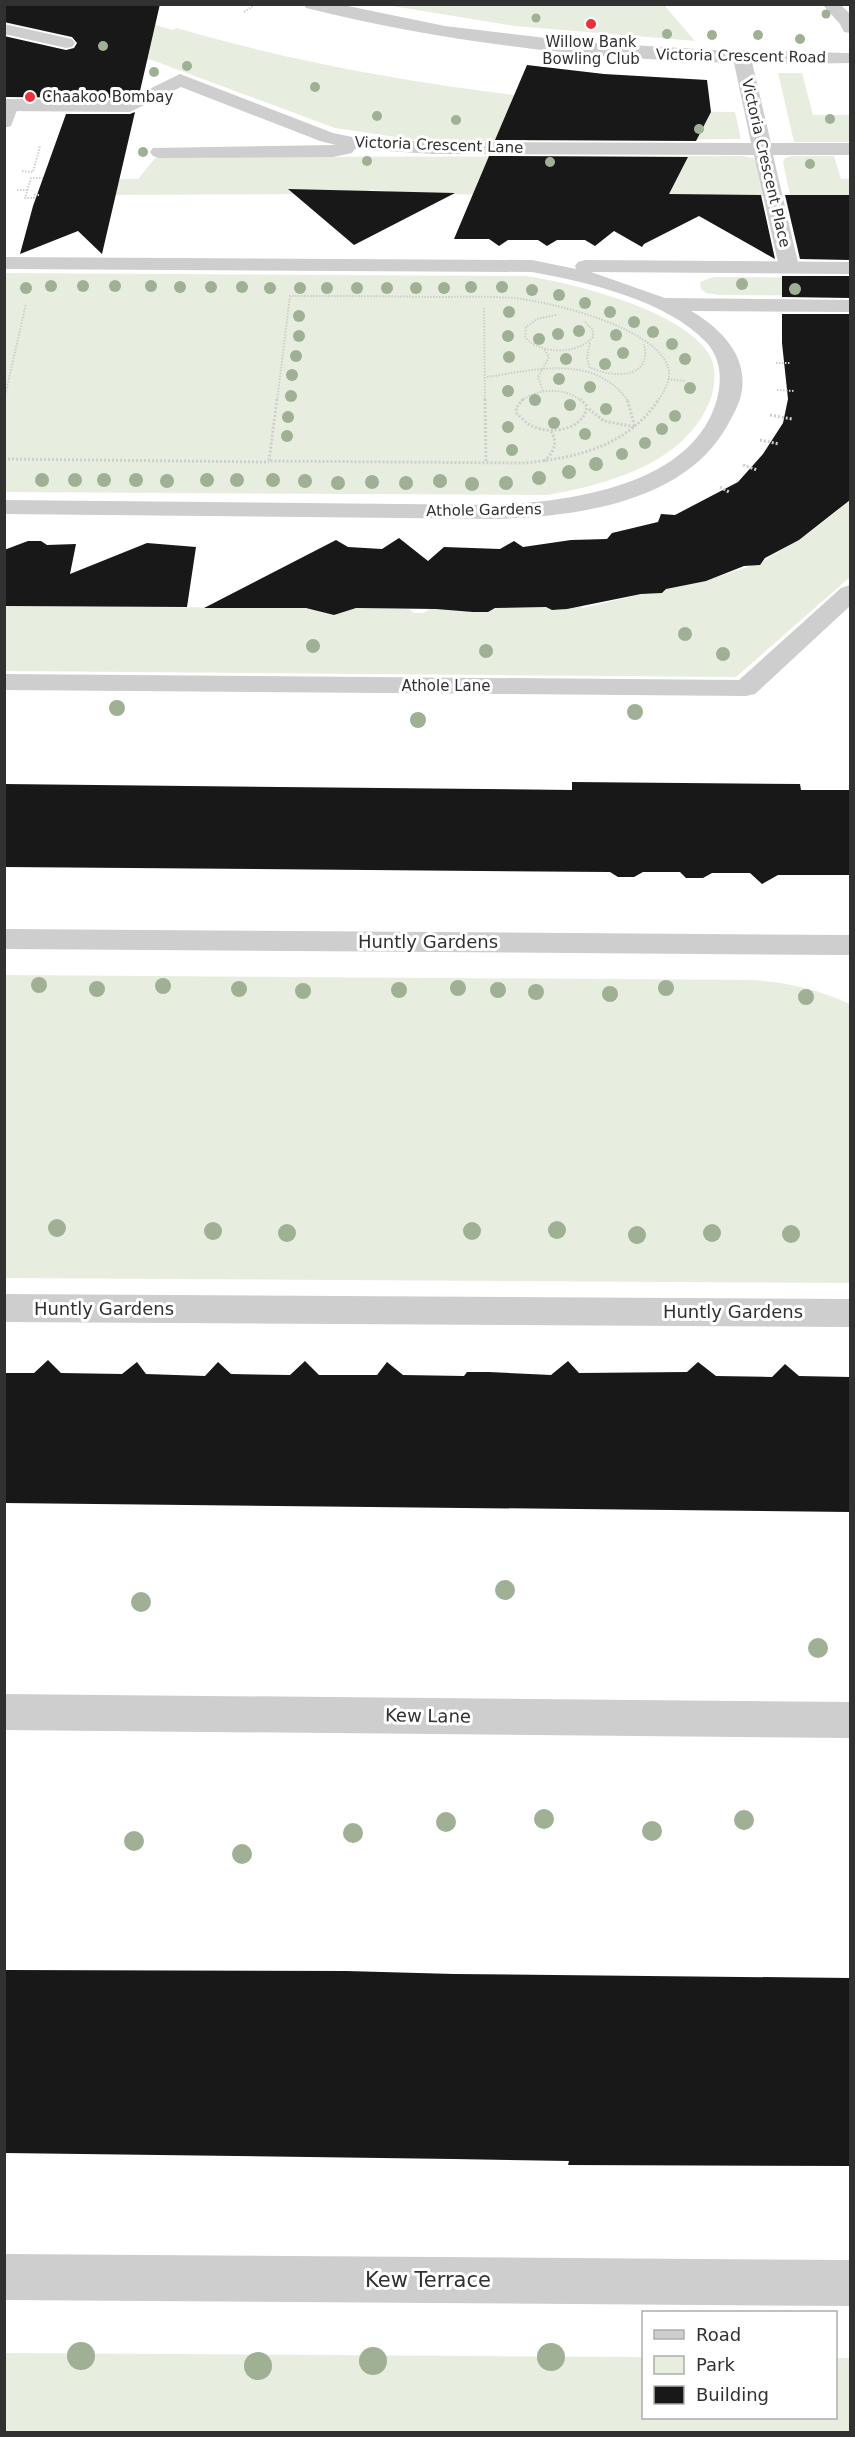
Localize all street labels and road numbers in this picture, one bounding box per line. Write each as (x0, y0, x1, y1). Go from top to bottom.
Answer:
street label: Victoria Crescent Road (656, 46, 826, 66)
street label: Victoria Crescent Place (738, 77, 794, 249)
street label: Victoria Crescent Lane (354, 133, 524, 157)
street label: Athole Gardens (426, 500, 542, 520)
street label: Athole Lane (401, 677, 491, 695)
street label: Huntly Gardens (358, 931, 498, 952)
street label: Huntly Gardens (34, 1298, 174, 1319)
street label: Huntly Gardens (663, 1301, 803, 1322)
street label: Kew Lane (385, 1704, 471, 1727)
street label: Kew Terrace (365, 2268, 491, 2292)

